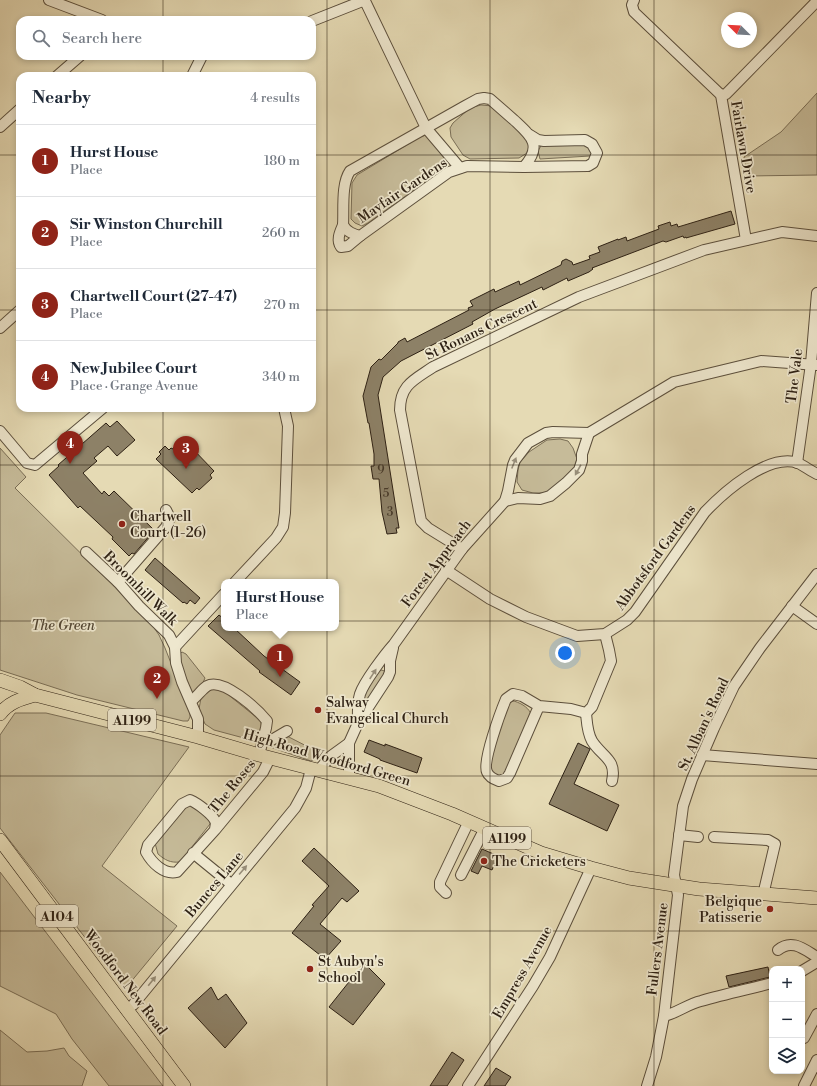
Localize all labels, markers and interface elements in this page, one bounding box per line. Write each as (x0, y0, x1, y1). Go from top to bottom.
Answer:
north arrow (721, 12, 757, 48)
search box (16, 16, 316, 60)
icon: search (30, 27, 52, 49)
text: Search here (62, 29, 142, 48)
text: Nearby (32, 87, 91, 109)
text: 4 results (250, 90, 300, 106)
street label: Fairlawn Drive (726, 100, 760, 195)
text: Hurst House (70, 143, 158, 162)
text: 1 (42, 153, 48, 169)
text: 180 m (264, 153, 300, 169)
street label: Mayfair Gardens (354, 154, 451, 228)
text: Place (70, 162, 102, 178)
text: Sir Winston Churchill (70, 215, 223, 234)
text: 2 (41, 225, 49, 241)
text: 260 m (262, 225, 300, 241)
text: Place (70, 234, 102, 250)
text: Chartwell Court (27-47) (70, 287, 237, 306)
street label: St Ronans Crescent (423, 295, 540, 365)
text: 3 (41, 297, 49, 313)
text: 270 m (264, 297, 300, 313)
text: Place (70, 306, 102, 322)
street label: The Vale (783, 348, 807, 405)
text: New Jubilee Court (70, 359, 197, 378)
text: 4 (41, 369, 49, 385)
text: 340 m (262, 369, 300, 385)
text: Place · Grange Avenue (70, 378, 198, 394)
pin: 4 (57, 431, 83, 464)
pin: 3 (173, 436, 199, 469)
one-way arrow (512, 457, 518, 469)
house number: 9 (377, 463, 385, 478)
one-way arrow (575, 464, 581, 476)
house number: 5 (383, 486, 390, 501)
street label: Abbotsford Gardens (611, 501, 700, 615)
house number: 3 (387, 505, 394, 520)
place label: Chartwell Court (1-26) (130, 508, 206, 542)
street label: Forest Approach (398, 516, 476, 611)
marker: Chartwell Court (1-26) (117, 519, 127, 529)
street label: Broomhill Walk (99, 547, 182, 630)
popup (221, 579, 339, 631)
text: Hurst House (236, 588, 324, 607)
text: Place (236, 607, 268, 623)
park label: The Green (31, 617, 95, 635)
your location (555, 643, 575, 663)
pin: 1 (267, 644, 293, 677)
pin: 2 (144, 666, 170, 699)
one-way arrow (369, 668, 376, 680)
street label: St. Alban's Road (674, 675, 733, 774)
place label: Salway Evangelical Church (326, 694, 449, 728)
marker: Salway Evangelical Church (313, 705, 323, 715)
road number: A1199 (108, 709, 156, 731)
street label: High Road Woodford Green (241, 725, 413, 791)
street label: The Roses (205, 756, 260, 817)
road number: A1199 (483, 827, 531, 849)
street label: Bunces Lane (181, 848, 248, 922)
place label: The Cricketers (492, 853, 586, 871)
marker: The Cricketers (479, 856, 489, 866)
one-way arrow (239, 864, 248, 875)
place label: Belgique Patisserie (699, 893, 762, 927)
street label: Fullers Avenue (643, 902, 673, 997)
marker: Belgique Patisserie (765, 904, 775, 914)
road number: A104 (36, 905, 78, 927)
street label: Empress Avenue (489, 923, 557, 1022)
street label: Woodford New Road (79, 926, 171, 1039)
place label: St Aubyn's School (318, 953, 384, 987)
marker: St Aubyn's School (305, 964, 315, 974)
map controls (769, 966, 805, 1074)
button: + (769, 966, 805, 1002)
one-way arrow (148, 976, 156, 986)
button: − (769, 1002, 805, 1038)
button: layers (769, 1038, 805, 1074)

